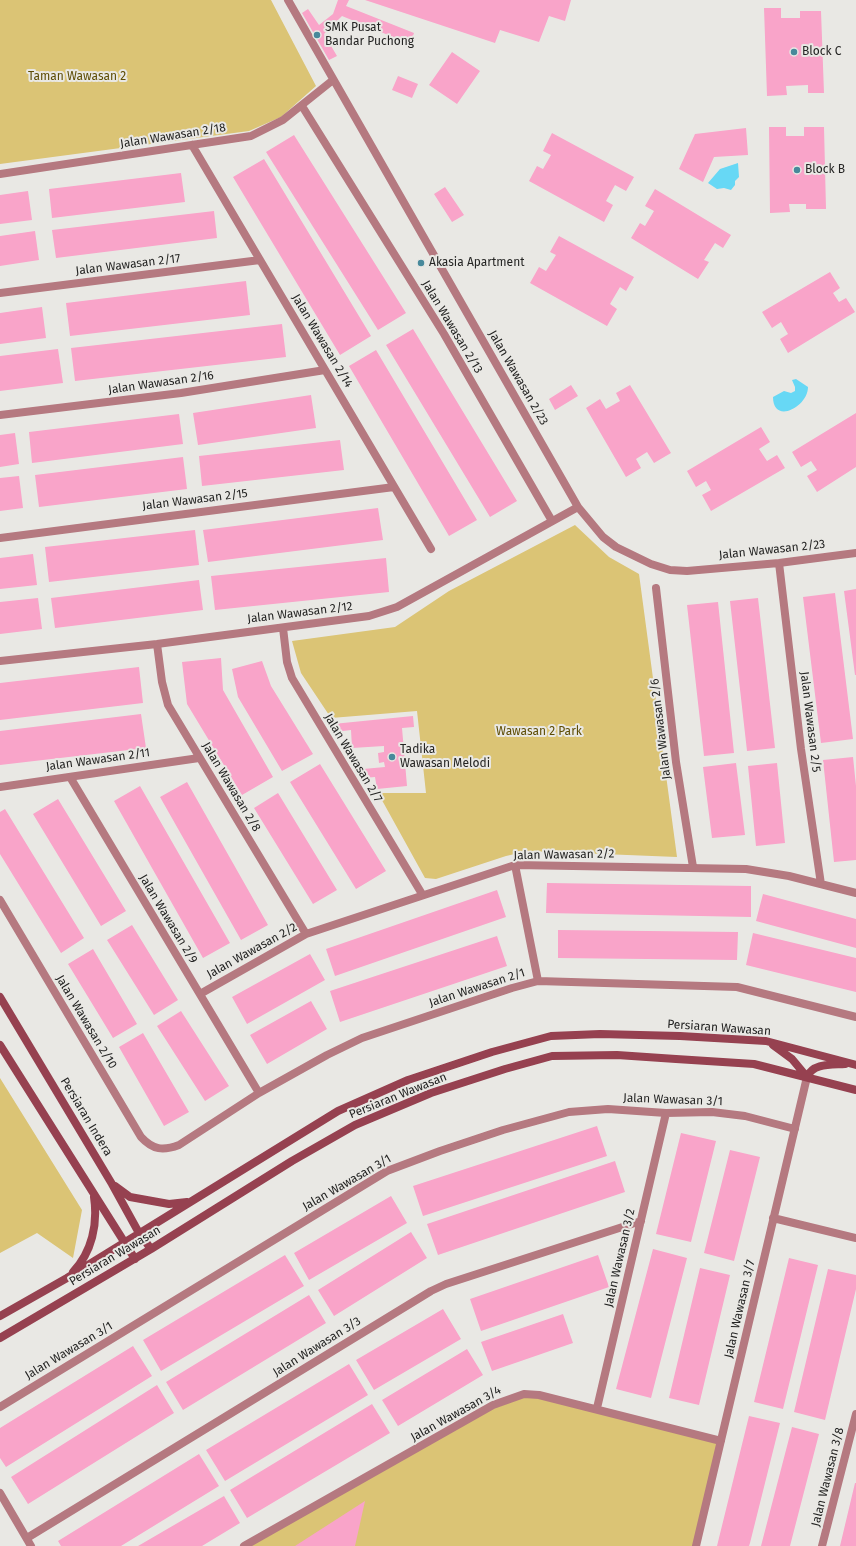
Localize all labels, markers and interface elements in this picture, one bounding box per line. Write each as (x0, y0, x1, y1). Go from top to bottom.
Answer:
place label: SMK Pusat Bandar Puchong (325, 21, 414, 49)
marker: SMK Pusat Bandar Puchong (312, 30, 322, 40)
place label: Block C (802, 45, 842, 59)
marker: Block C (789, 47, 799, 57)
park label: Taman Wawasan 2 (28, 70, 126, 84)
street label: Jalan Wawasan 2/18 (119, 121, 227, 151)
place label: Block B (805, 163, 845, 177)
marker: Block B (792, 165, 802, 175)
street label: Jalan Wawasan 2/17 (75, 251, 181, 279)
place label: Akasia Apartment (429, 256, 525, 270)
marker: Akasia Apartment (416, 258, 426, 268)
street label: Jalan Wawasan 2/13 (419, 278, 485, 376)
street label: Jalan Wawasan 2/14 (288, 292, 356, 390)
street label: Jalan Wawasan 2/23 (485, 328, 551, 428)
street label: Jalan Wawasan 2/16 (107, 368, 215, 398)
street label: Jalan Wawasan 2/15 (141, 486, 249, 514)
street label: Jalan Wawasan 2/23 (718, 537, 826, 563)
street label: Jalan Wawasan 2/12 (247, 599, 353, 627)
street label: Jalan Wawasan 2/5 (797, 671, 823, 773)
street label: Jalan Wawasan 2/6 (648, 678, 674, 780)
street label: Jalan Wawasan 2/7 (321, 711, 385, 805)
park label: Wawasan 2 Park (496, 725, 582, 739)
street label: Jalan Wawasan 2/8 (199, 740, 263, 834)
place label: Tadika Wawasan Melodi (400, 743, 490, 771)
street label: Jalan Wawasan 2/11 (45, 746, 151, 774)
marker: Tadika Wawasan Melodi (387, 752, 397, 762)
street label: Jalan Wawasan 2/2 (513, 847, 615, 863)
street label: Jalan Wawasan 2/9 (136, 872, 200, 966)
street label: Jalan Wawasan 2/2 (204, 920, 300, 982)
street label: Jalan Wawasan 2/1 (427, 966, 527, 1010)
street label: Jalan Wawasan 2/10 (52, 973, 120, 1071)
street label: Persiaran Wawasan (667, 1017, 771, 1039)
street label: Persiaran Wawasan (347, 1070, 449, 1122)
street label: Persiaran Indera (57, 1075, 115, 1159)
street label: Jalan Wawasan 3/1 (623, 1091, 723, 1109)
street label: Jalan Wawasan 3/1 (300, 1152, 394, 1214)
street label: Jalan Wawasan 3/2 (602, 1207, 638, 1309)
street label: Persiaran Wawasan (67, 1223, 163, 1289)
street label: Jalan Wawasan 3/7 (722, 1258, 758, 1360)
street label: Jalan Wawasan 3/3 (270, 1314, 364, 1380)
street label: Jalan Wawasan 3/1 (23, 1319, 115, 1383)
street label: Jalan Wawasan 3/4 (408, 1383, 504, 1445)
street label: Jalan Wawasan 3/8 (809, 1426, 847, 1528)

